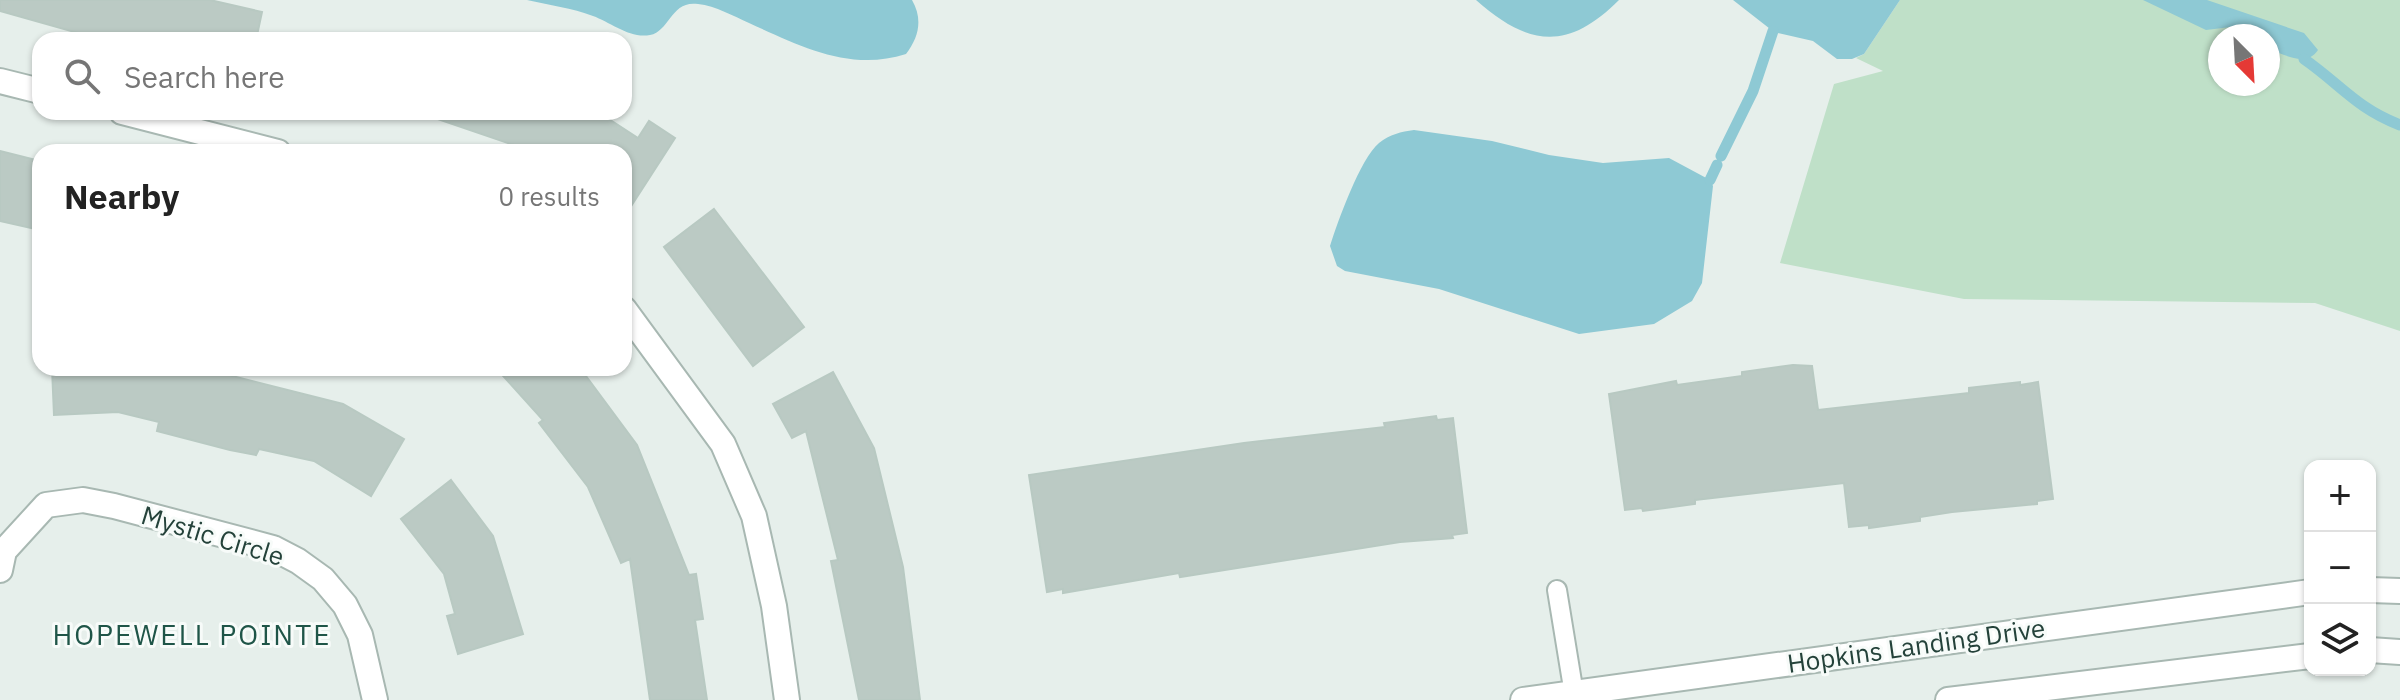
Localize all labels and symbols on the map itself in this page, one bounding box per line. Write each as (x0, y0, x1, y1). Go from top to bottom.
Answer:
north arrow (2208, 24, 2280, 96)
street label: Mystic Circle (137, 497, 289, 573)
street label: Hopkins Landing Drive (1785, 610, 2047, 680)
district label: HOPEWELL POINTE (53, 616, 331, 653)

